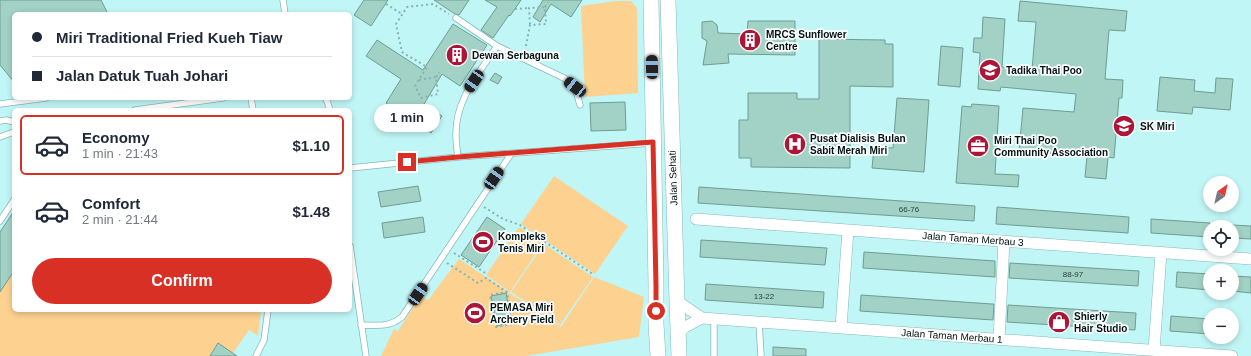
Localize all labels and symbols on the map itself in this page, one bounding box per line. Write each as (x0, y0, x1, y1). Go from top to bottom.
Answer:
building icon: MRCS Sunflower Centre (737, 27, 763, 53)
place label: MRCS Sunflower Centre (766, 29, 847, 52)
building icon: Dewan Serbaguna (444, 42, 470, 68)
place label: Dewan Serbaguna (472, 50, 559, 61)
car (646, 55, 658, 79)
school or university icon: Tadika Thai Poo (977, 57, 1003, 83)
place label: Tadika Thai Poo (1006, 65, 1082, 76)
car (462, 68, 486, 94)
car (562, 75, 588, 99)
callout: 1 min (374, 104, 440, 132)
school or university icon: SK Miri (1111, 113, 1137, 139)
place label: SK Miri (1140, 121, 1175, 132)
hospital icon: Pusat Dialisis Bulan Sabit Merah Miri (782, 131, 808, 157)
place label: Pusat Dialisis Bulan Sabit Merah Miri (810, 133, 906, 156)
office icon: Miri Thai Poo Community Association (965, 133, 991, 159)
place label: Miri Thai Poo Community Association (994, 135, 1108, 158)
street label: Jalan Sehati (667, 150, 679, 206)
route end (398, 153, 416, 171)
car (482, 165, 506, 191)
north arrow (1203, 176, 1239, 212)
house number: 66-76 (899, 205, 920, 214)
sports icon: Kompleks Tenis Miri (470, 229, 496, 255)
street label: Jalan Taman Merbau 3 (922, 230, 1024, 248)
place label: Kompleks Tenis Miri (498, 231, 546, 254)
house number: 88-97 (1063, 270, 1084, 279)
car (406, 281, 430, 307)
house number: 13-22 (754, 292, 775, 301)
sports icon: PEMASA Miri Archery Field (462, 300, 488, 326)
place label: PEMASA Miri Archery Field (490, 302, 554, 325)
route start (647, 302, 665, 320)
shop icon: Shierly Hair Studio (1046, 309, 1072, 335)
place label: Shierly Hair Studio (1074, 311, 1127, 334)
street label: Jalan Taman Merbau 1 (901, 327, 1003, 345)

